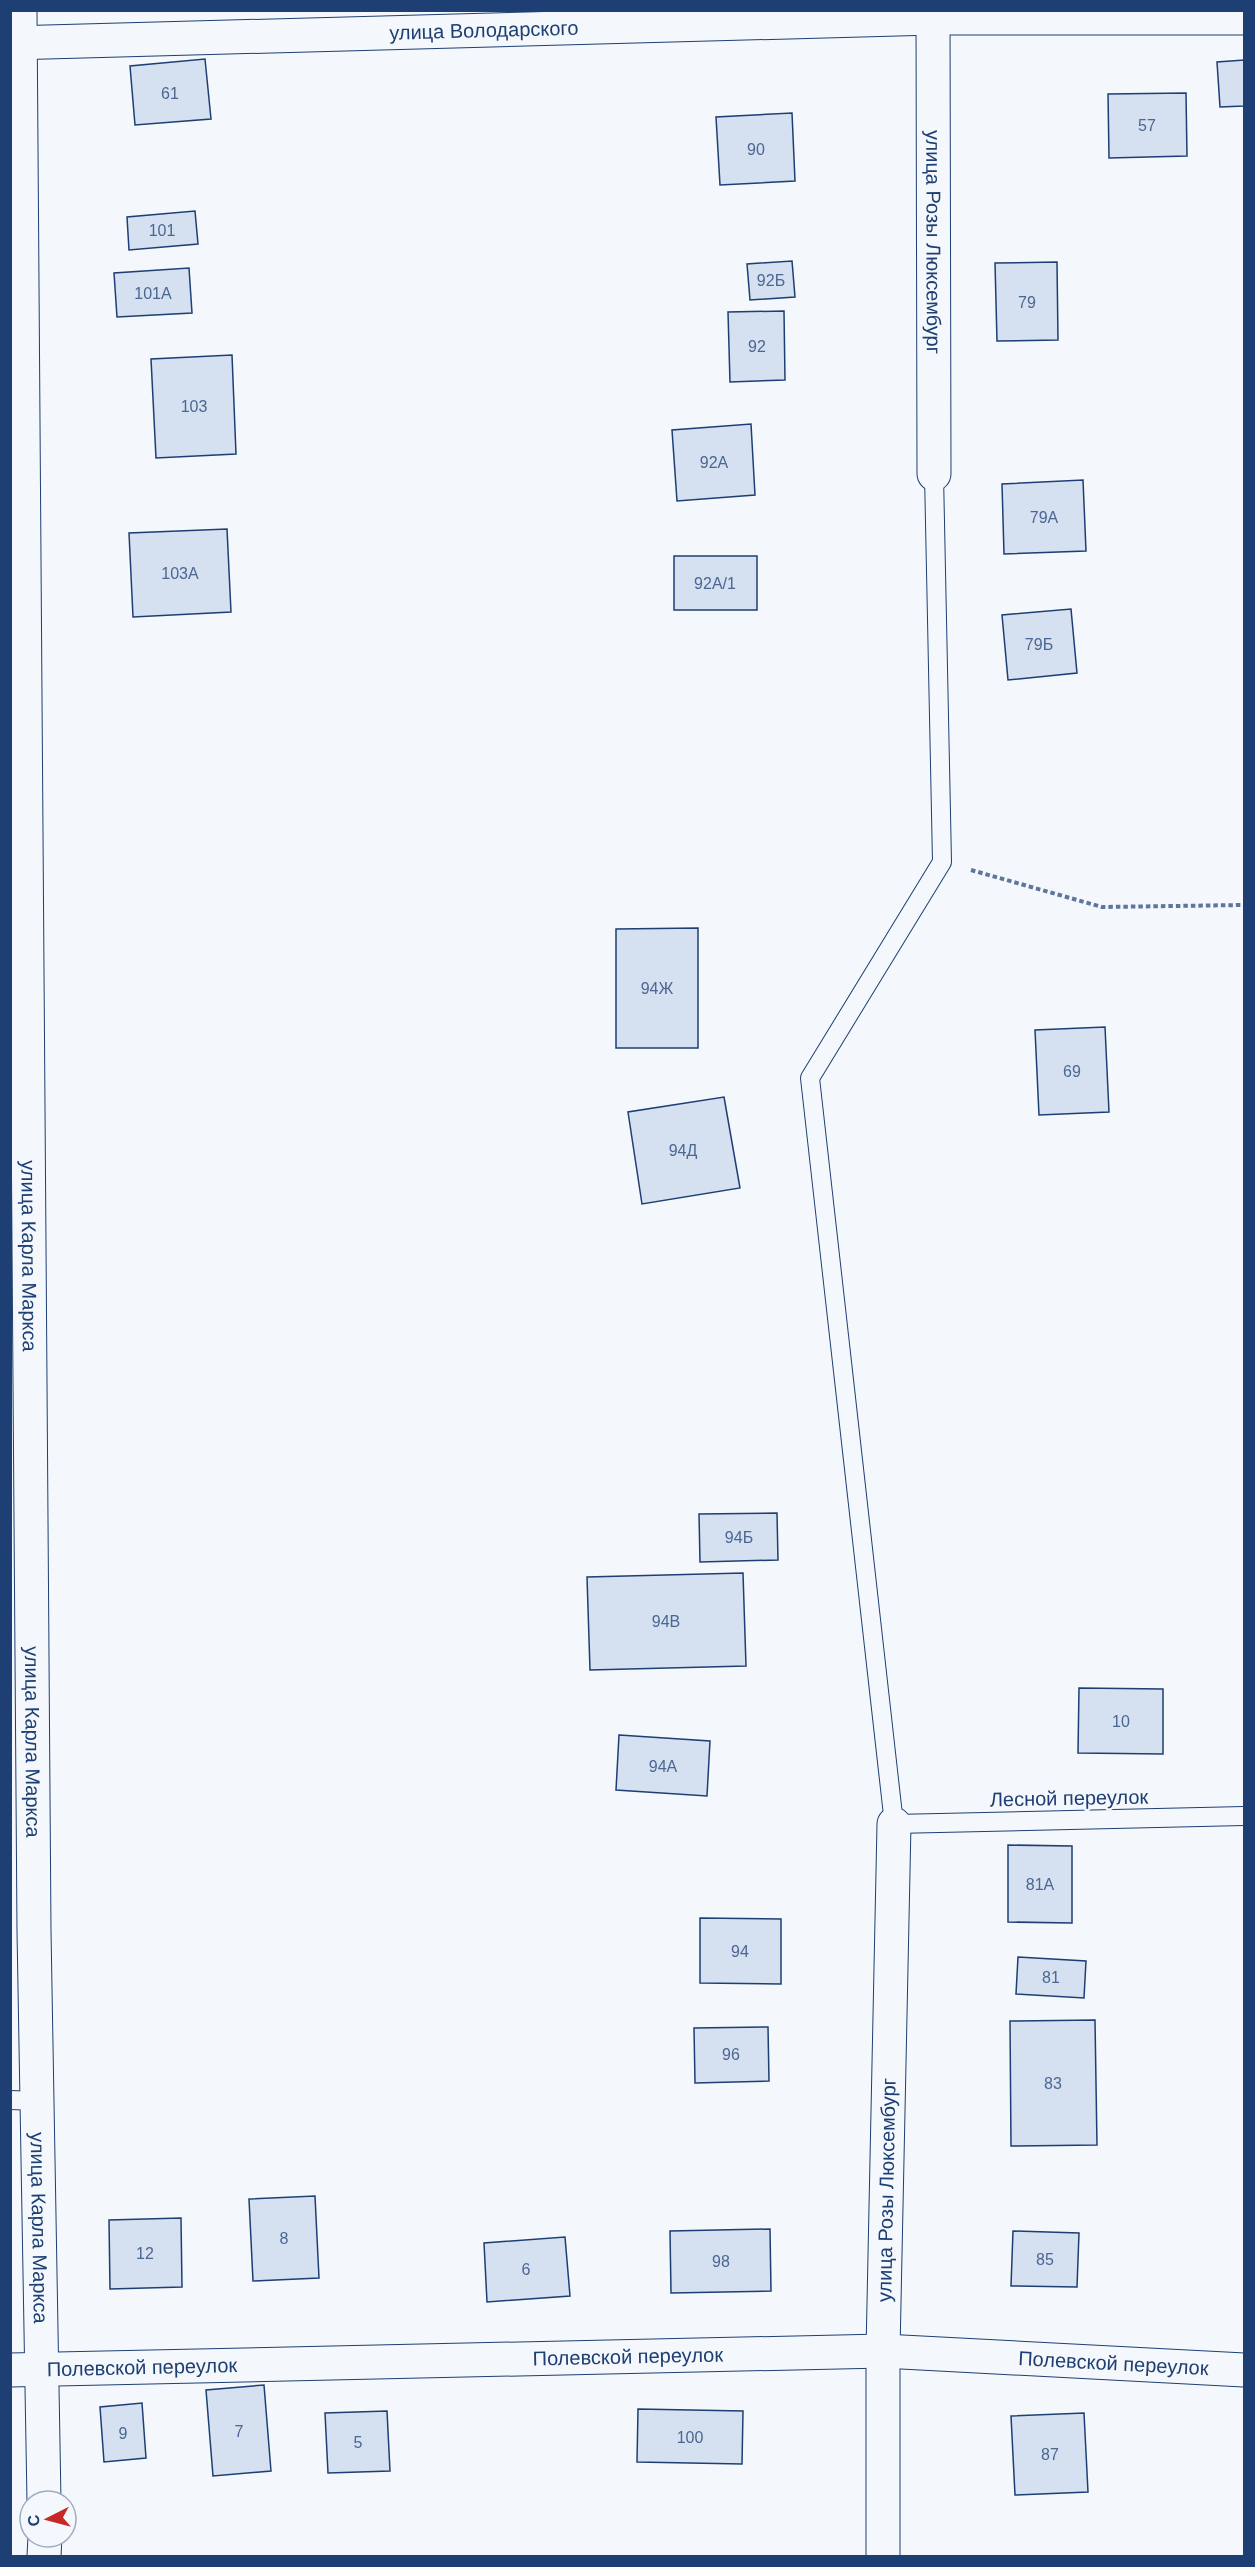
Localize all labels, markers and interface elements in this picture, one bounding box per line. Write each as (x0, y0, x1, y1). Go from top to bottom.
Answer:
street label: улица Володарского (389, 17, 579, 44)
house number: 61 (161, 85, 179, 102)
house number: 57 (1138, 117, 1156, 134)
street label: улица Розы Люксембург (922, 130, 945, 354)
house number: 90 (747, 141, 765, 158)
house number: 101 (149, 222, 175, 239)
house number: 92Б (757, 272, 785, 289)
house number: 101А (134, 285, 172, 302)
house number: 79 (1018, 294, 1036, 311)
house number: 92 (748, 338, 766, 355)
house number: 103 (181, 398, 207, 415)
house number: 92А (700, 454, 729, 471)
house number: 79А (1030, 509, 1059, 526)
house number: 103А (161, 565, 199, 582)
house number: 92А/1 (694, 575, 736, 592)
house number: 79Б (1025, 636, 1053, 653)
house number: 94Ж (641, 980, 674, 997)
house number: 69 (1063, 1063, 1081, 1080)
house number: 94Д (669, 1142, 697, 1159)
street label: улица Карла Маркса (17, 1160, 41, 1353)
house number: 94Б (725, 1529, 753, 1546)
house number: 94В (652, 1613, 680, 1630)
street label: улица Карла Маркса (21, 1646, 44, 1839)
house number: 10 (1112, 1713, 1130, 1730)
house number: 94А (649, 1758, 678, 1775)
street label: Лесной переулок (990, 1786, 1149, 1810)
house number: 81А (1026, 1876, 1055, 1893)
house number: 94 (731, 1943, 749, 1960)
house number: 81 (1042, 1969, 1060, 1986)
house number: 96 (722, 2046, 740, 2063)
house number: 83 (1044, 2075, 1062, 2092)
street label: улица Розы Люксембург (873, 2078, 900, 2302)
street label: улица Карла Маркса (27, 2132, 52, 2325)
house number: 8 (280, 2230, 289, 2247)
house number: 12 (136, 2245, 154, 2262)
house number: 85 (1036, 2251, 1054, 2268)
house number: 98 (712, 2253, 730, 2270)
house number: 6 (522, 2261, 531, 2278)
street label: Полевской переулок (532, 2343, 724, 2370)
street label: Полевской переулок (1018, 2347, 1209, 2379)
street label: Полевской переулок (47, 2354, 238, 2380)
house number: 7 (235, 2423, 244, 2440)
house number: 9 (119, 2425, 128, 2442)
house number: 100 (677, 2429, 703, 2446)
house number: 5 (354, 2434, 363, 2451)
house number: 87 (1041, 2446, 1059, 2463)
north arrow (18, 2489, 78, 2549)
text: С (24, 2513, 43, 2527)

